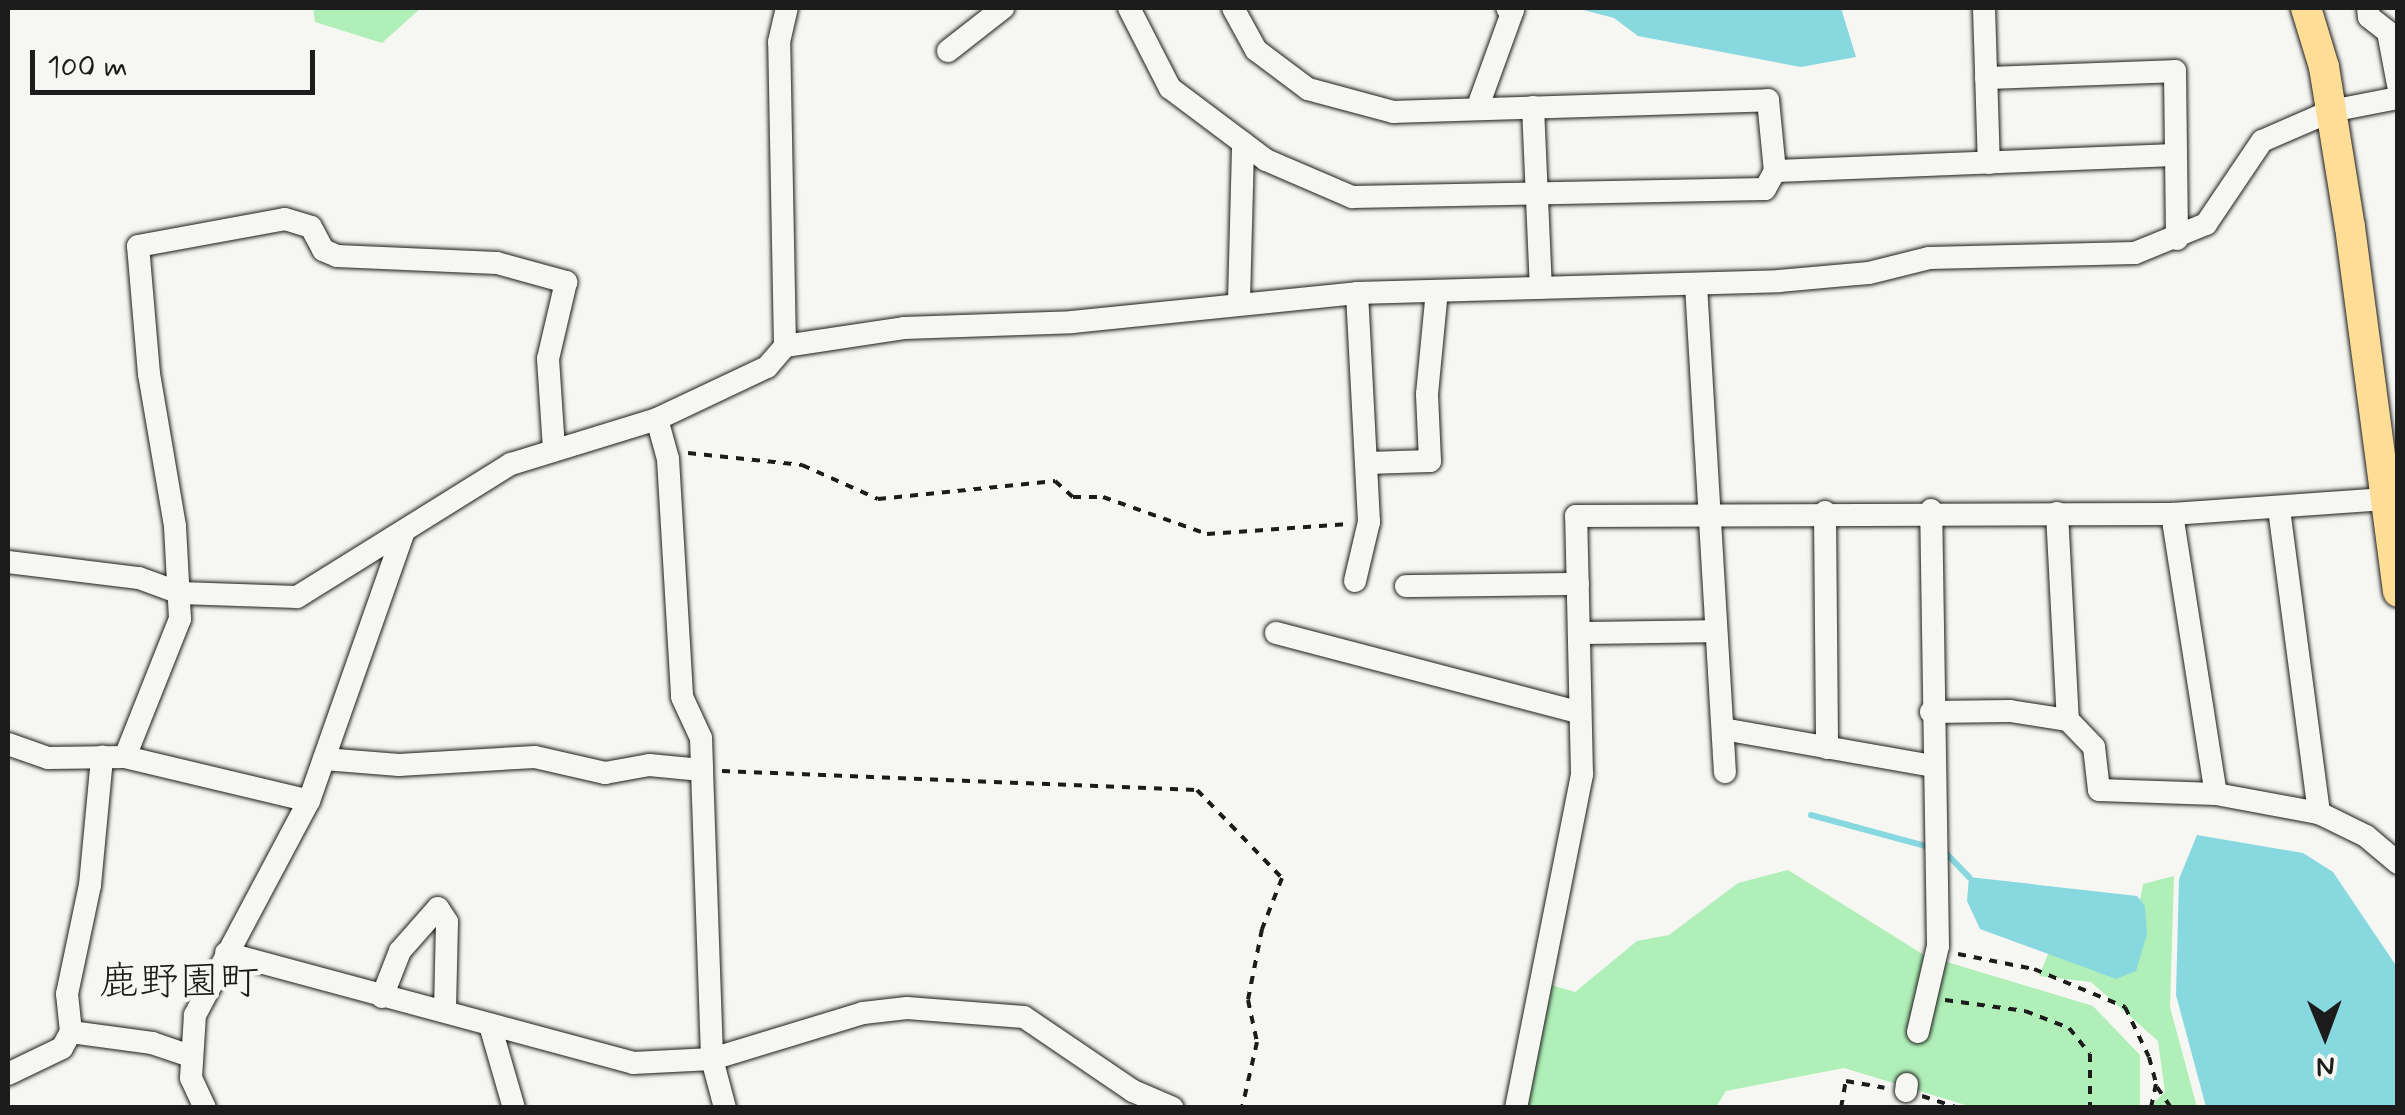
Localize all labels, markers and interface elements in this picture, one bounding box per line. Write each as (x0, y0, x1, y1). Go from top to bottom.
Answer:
scale bar (35, 30, 320, 92)
text: 100 m (47, 48, 128, 87)
district label: 鹿野園町 (99, 959, 259, 1007)
north arrow (2275, 985, 2375, 1085)
text: N (2316, 1047, 2335, 1084)

